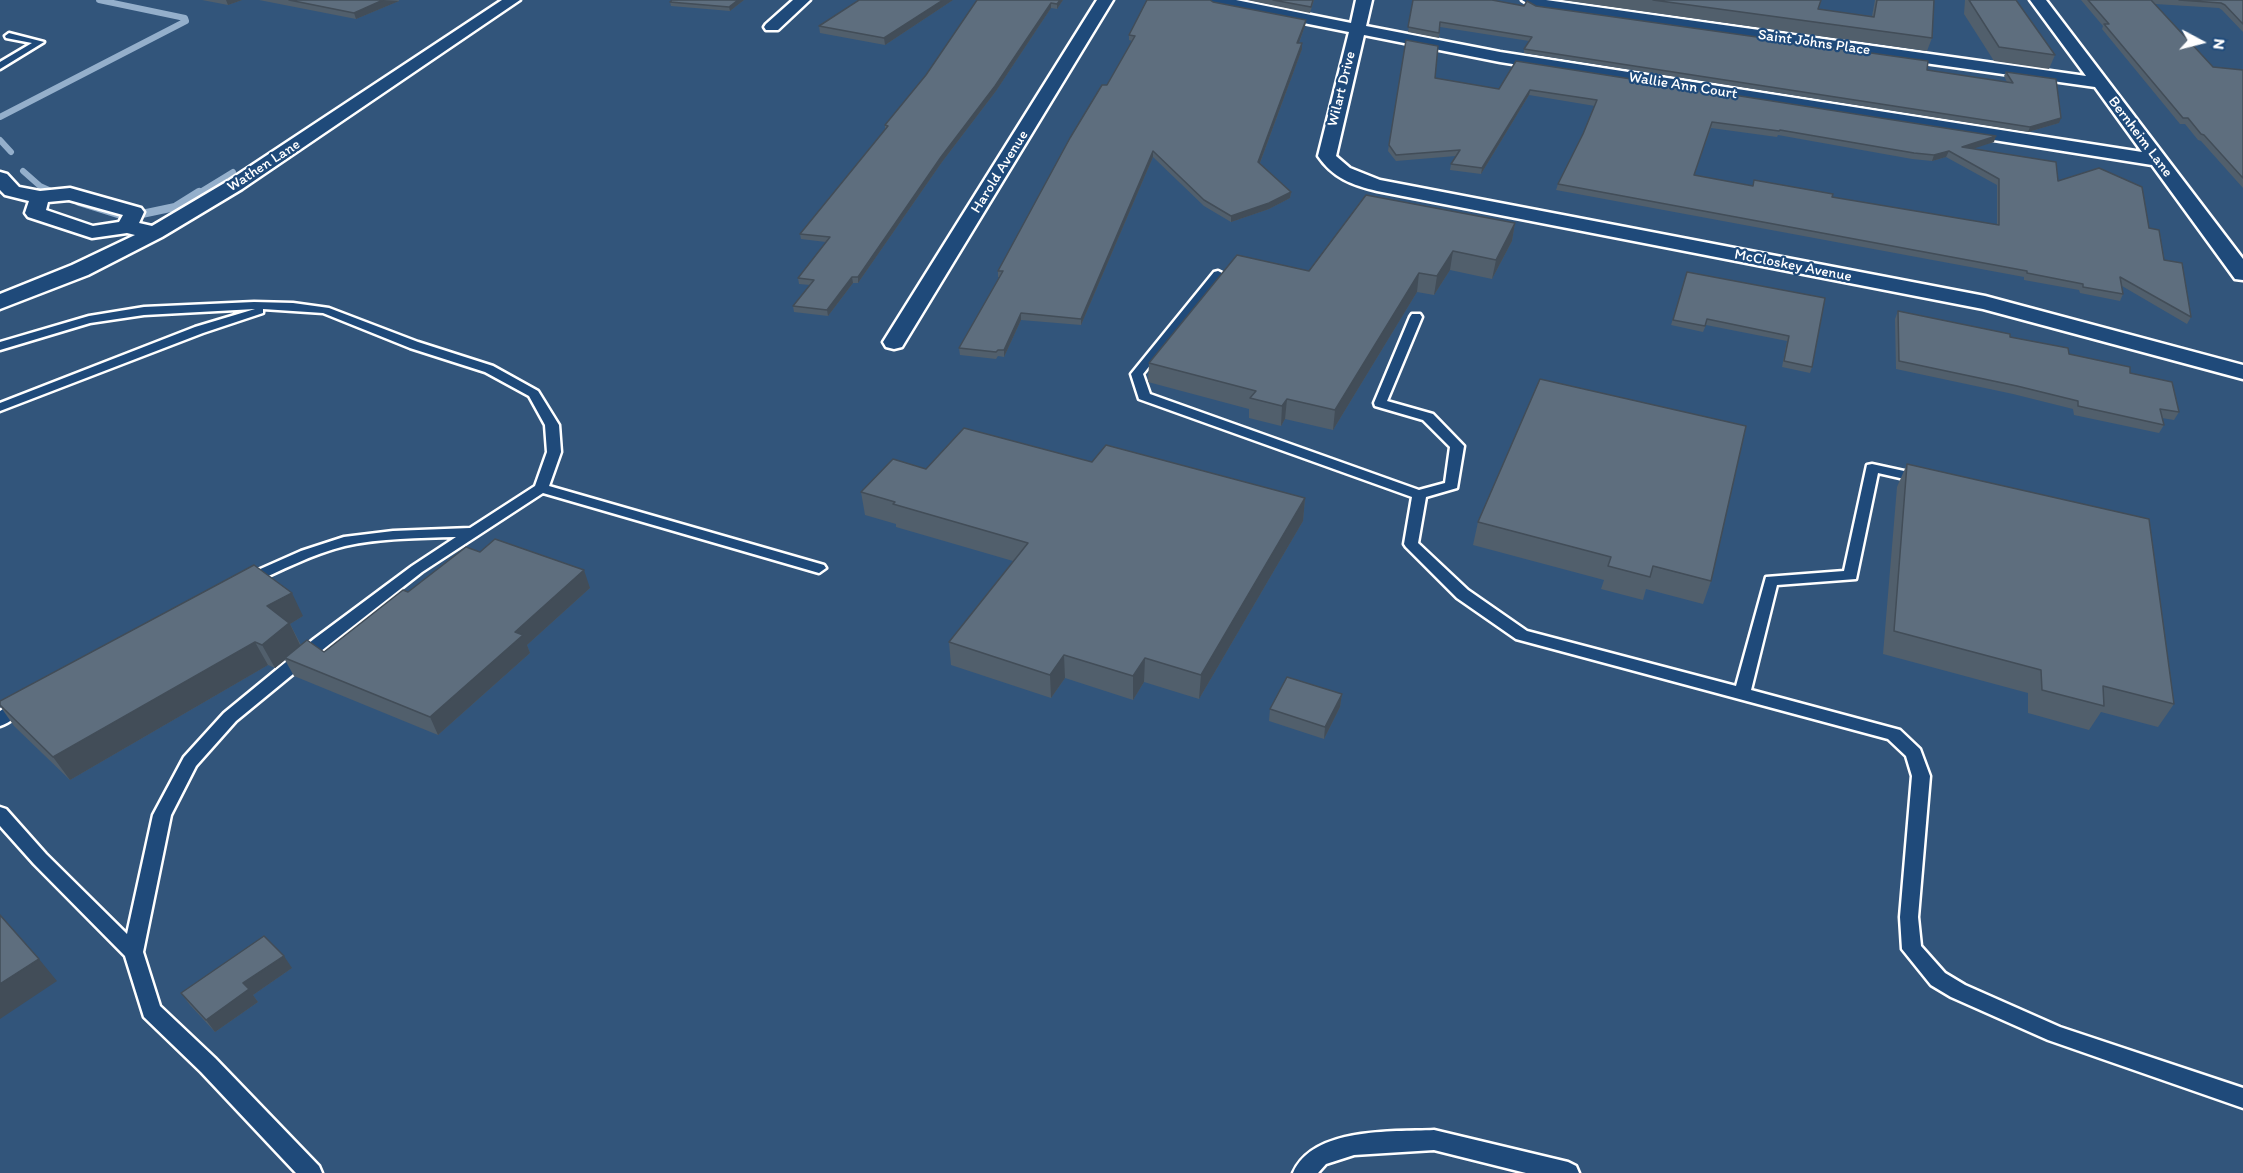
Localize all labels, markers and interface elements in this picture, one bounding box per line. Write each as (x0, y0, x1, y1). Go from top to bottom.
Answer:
north arrow (2171, 12, 2231, 72)
street label: Saint Johns Place (1757, 26, 1871, 60)
text: N (2209, 38, 2229, 51)
street label: Wilart Drive (1324, 50, 1360, 128)
street label: Wallie Ann Court (1627, 69, 1739, 103)
street label: Bernheim Lane (2104, 93, 2176, 181)
street label: Harold Avenue (967, 127, 1033, 217)
street label: Wathen Lane (224, 136, 304, 196)
street label: McCloskey Avenue (1733, 246, 1853, 286)

